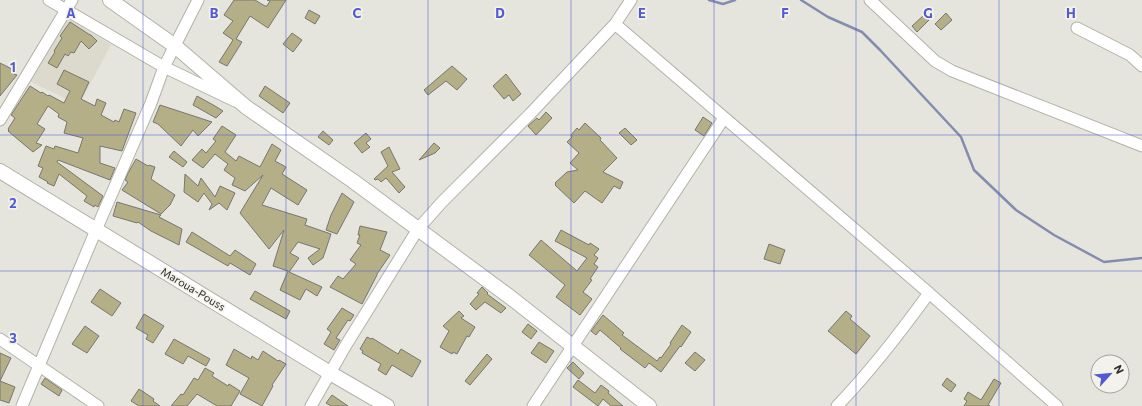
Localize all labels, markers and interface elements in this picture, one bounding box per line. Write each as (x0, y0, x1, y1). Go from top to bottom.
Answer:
text: A (66, 5, 76, 21)
text: B (210, 5, 219, 21)
text: C (353, 5, 362, 21)
text: D (495, 5, 505, 21)
text: E (638, 5, 646, 21)
text: F (781, 5, 789, 21)
text: G (923, 5, 933, 21)
text: H (1066, 5, 1076, 21)
text: 1 (10, 59, 16, 75)
text: 2 (9, 195, 17, 211)
street label: Maroua-Pouss (159, 264, 228, 313)
text: 3 (9, 330, 17, 346)
north arrow (1090, 354, 1130, 394)
text: N (1112, 363, 1127, 376)

